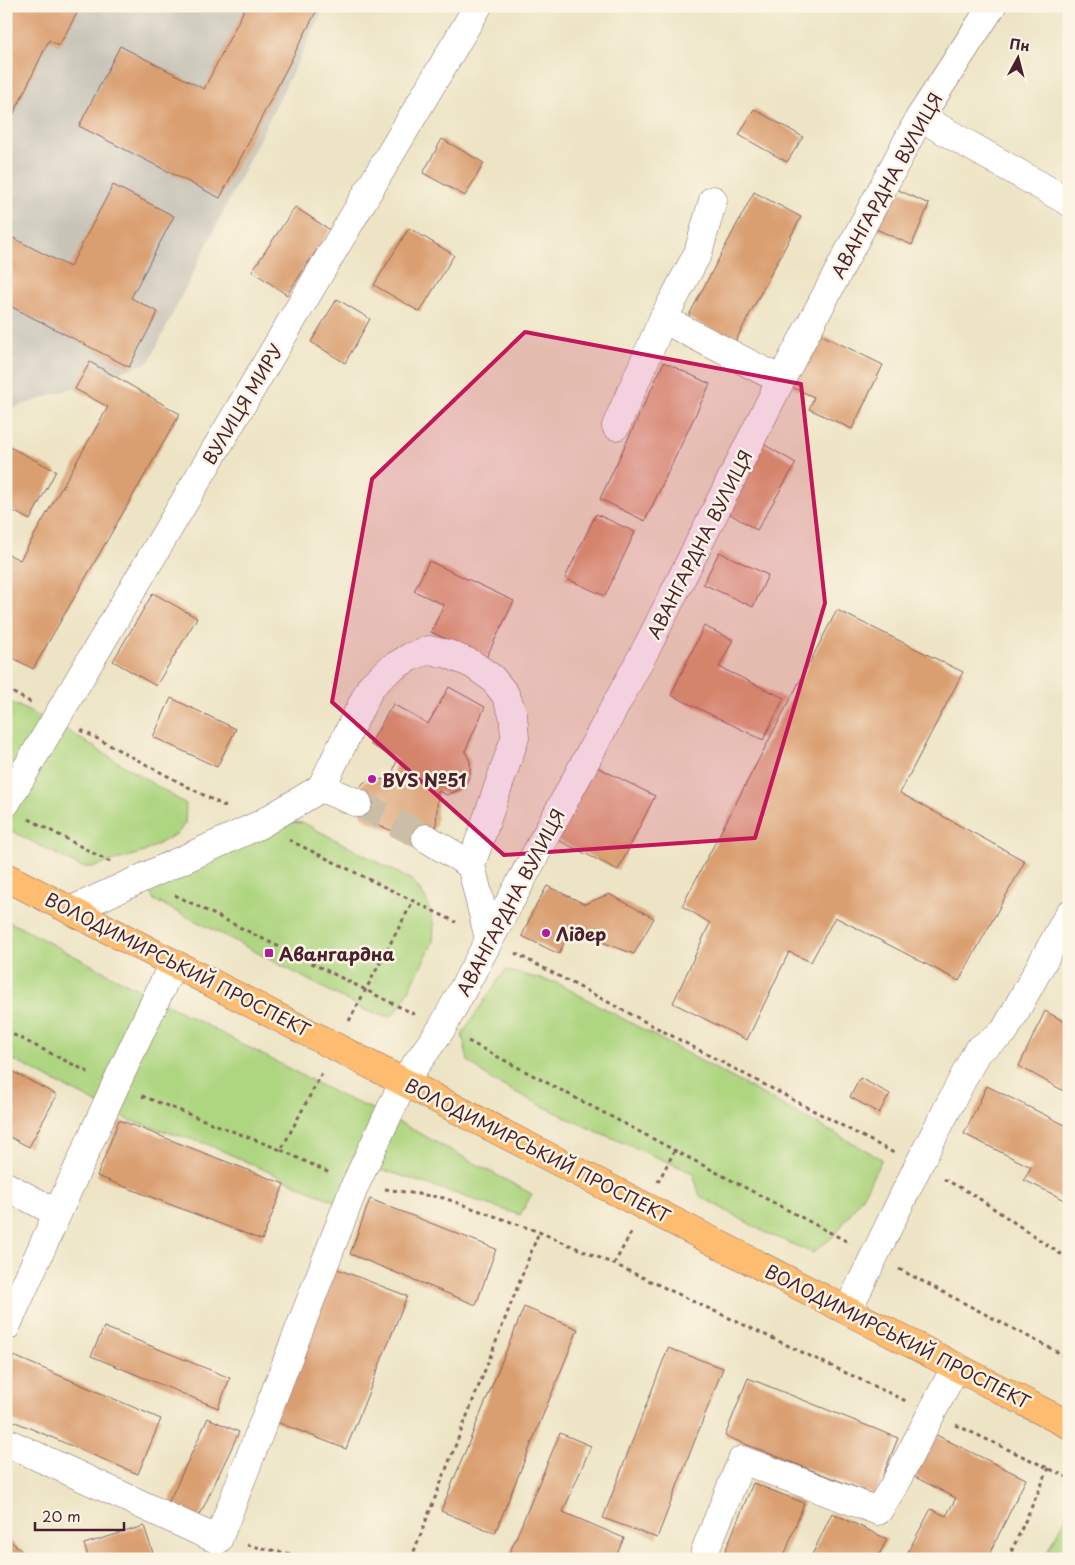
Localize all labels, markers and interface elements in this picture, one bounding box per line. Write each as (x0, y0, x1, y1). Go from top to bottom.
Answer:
north arrow (992, 32, 1042, 82)
text: Пн (1008, 33, 1031, 56)
street label: АВАНГАРДНА ВУЛИЦЯ (824, 87, 948, 283)
street label: ВУЛИЦЯ МИРУ (195, 339, 289, 469)
street label: АВАНГАРДНА ВУЛИЦЯ (640, 445, 758, 643)
place label: BVS №51 (382, 766, 467, 793)
marker: BVS №51 (366, 773, 378, 785)
street label: АВАНГАРДНА ВУЛИЦЯ (449, 803, 571, 1001)
street label: ВОЛОДИМИРСЬКИЙ ПРОСПЕКТ (41, 885, 316, 1043)
place label: Лідер (556, 920, 606, 947)
marker: Лідер (540, 927, 552, 939)
place label: Авангардна (279, 940, 395, 967)
marker: Авангардна (263, 947, 275, 959)
street label: ВОЛОДИМИРСЬКИЙ ПРОСПЕКТ (401, 1071, 676, 1229)
street label: ВОЛОДИМИРСЬКИЙ ПРОСПЕКТ (761, 1257, 1036, 1415)
scale bar (35, 1500, 124, 1532)
text: 20 m (42, 1504, 81, 1527)

